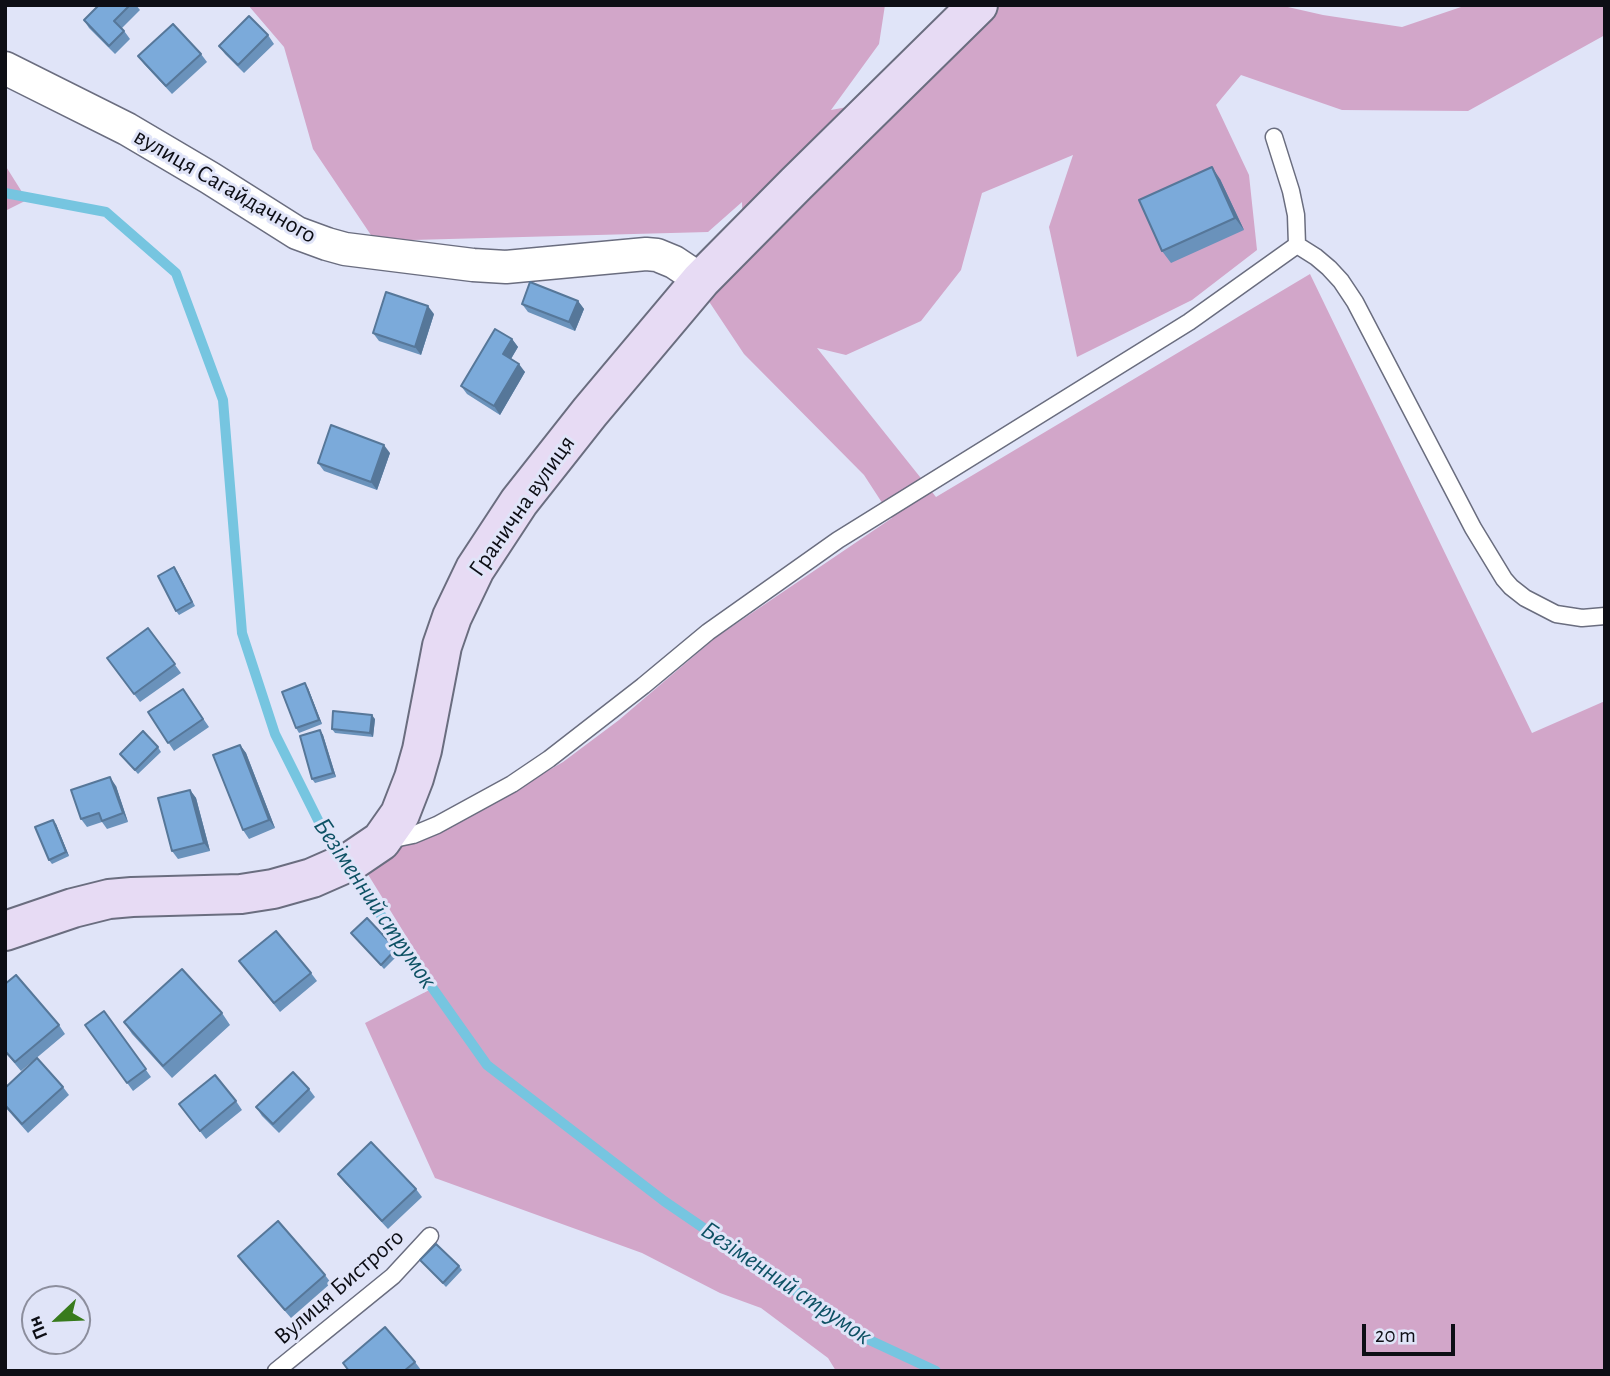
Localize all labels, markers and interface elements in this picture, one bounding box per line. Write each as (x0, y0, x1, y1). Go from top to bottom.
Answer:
street label: вулиця Сагайдачного (129, 122, 321, 250)
street label: Гранична вулиця (463, 430, 581, 582)
water label: Безіменний струмок (306, 812, 444, 994)
water label: Безіменний струмок (695, 1214, 877, 1352)
street label: Вулиця Бистрого (268, 1223, 410, 1351)
north arrow (21, 1285, 91, 1355)
scale bar (1365, 1310, 1458, 1354)
text: Пн (25, 1313, 51, 1342)
text: 20 m (1375, 1325, 1416, 1346)

